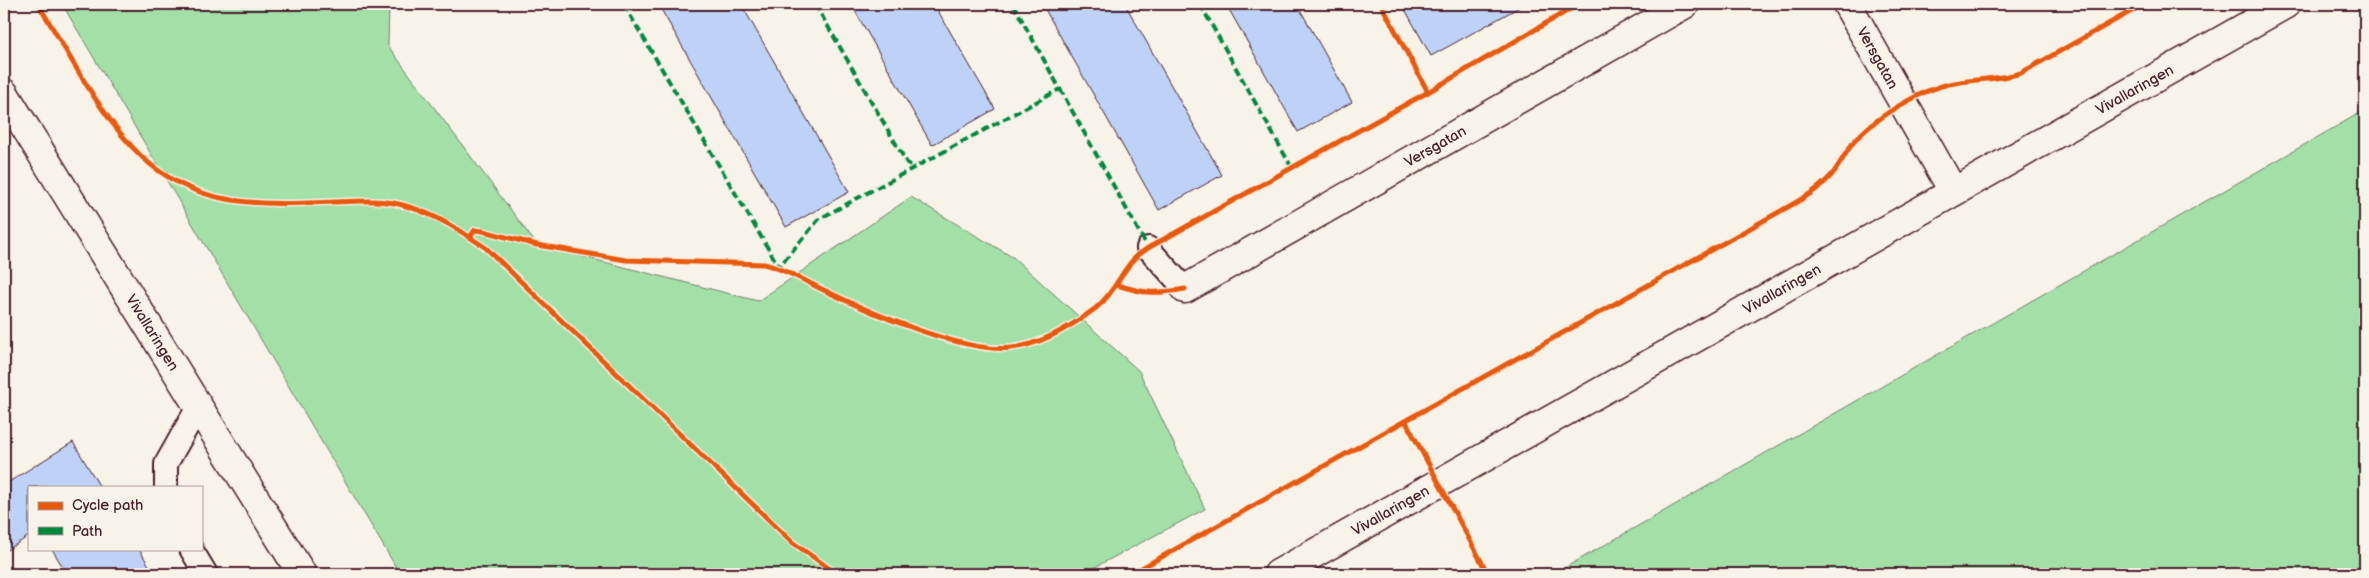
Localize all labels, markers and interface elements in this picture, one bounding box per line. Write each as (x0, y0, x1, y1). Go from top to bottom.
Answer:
street label: Versgatan (1852, 24, 1902, 93)
street label: Vivallaringen (2093, 61, 2177, 120)
street label: Versgatan (1401, 122, 1470, 172)
street label: Vivallaringen (1740, 260, 1825, 319)
street label: Vivallaringen (121, 291, 183, 375)
street label: Vivallaringen (1348, 481, 1433, 540)
legend (28, 486, 202, 550)
text: Cycle path (72, 496, 143, 515)
text: Path (72, 522, 102, 541)

